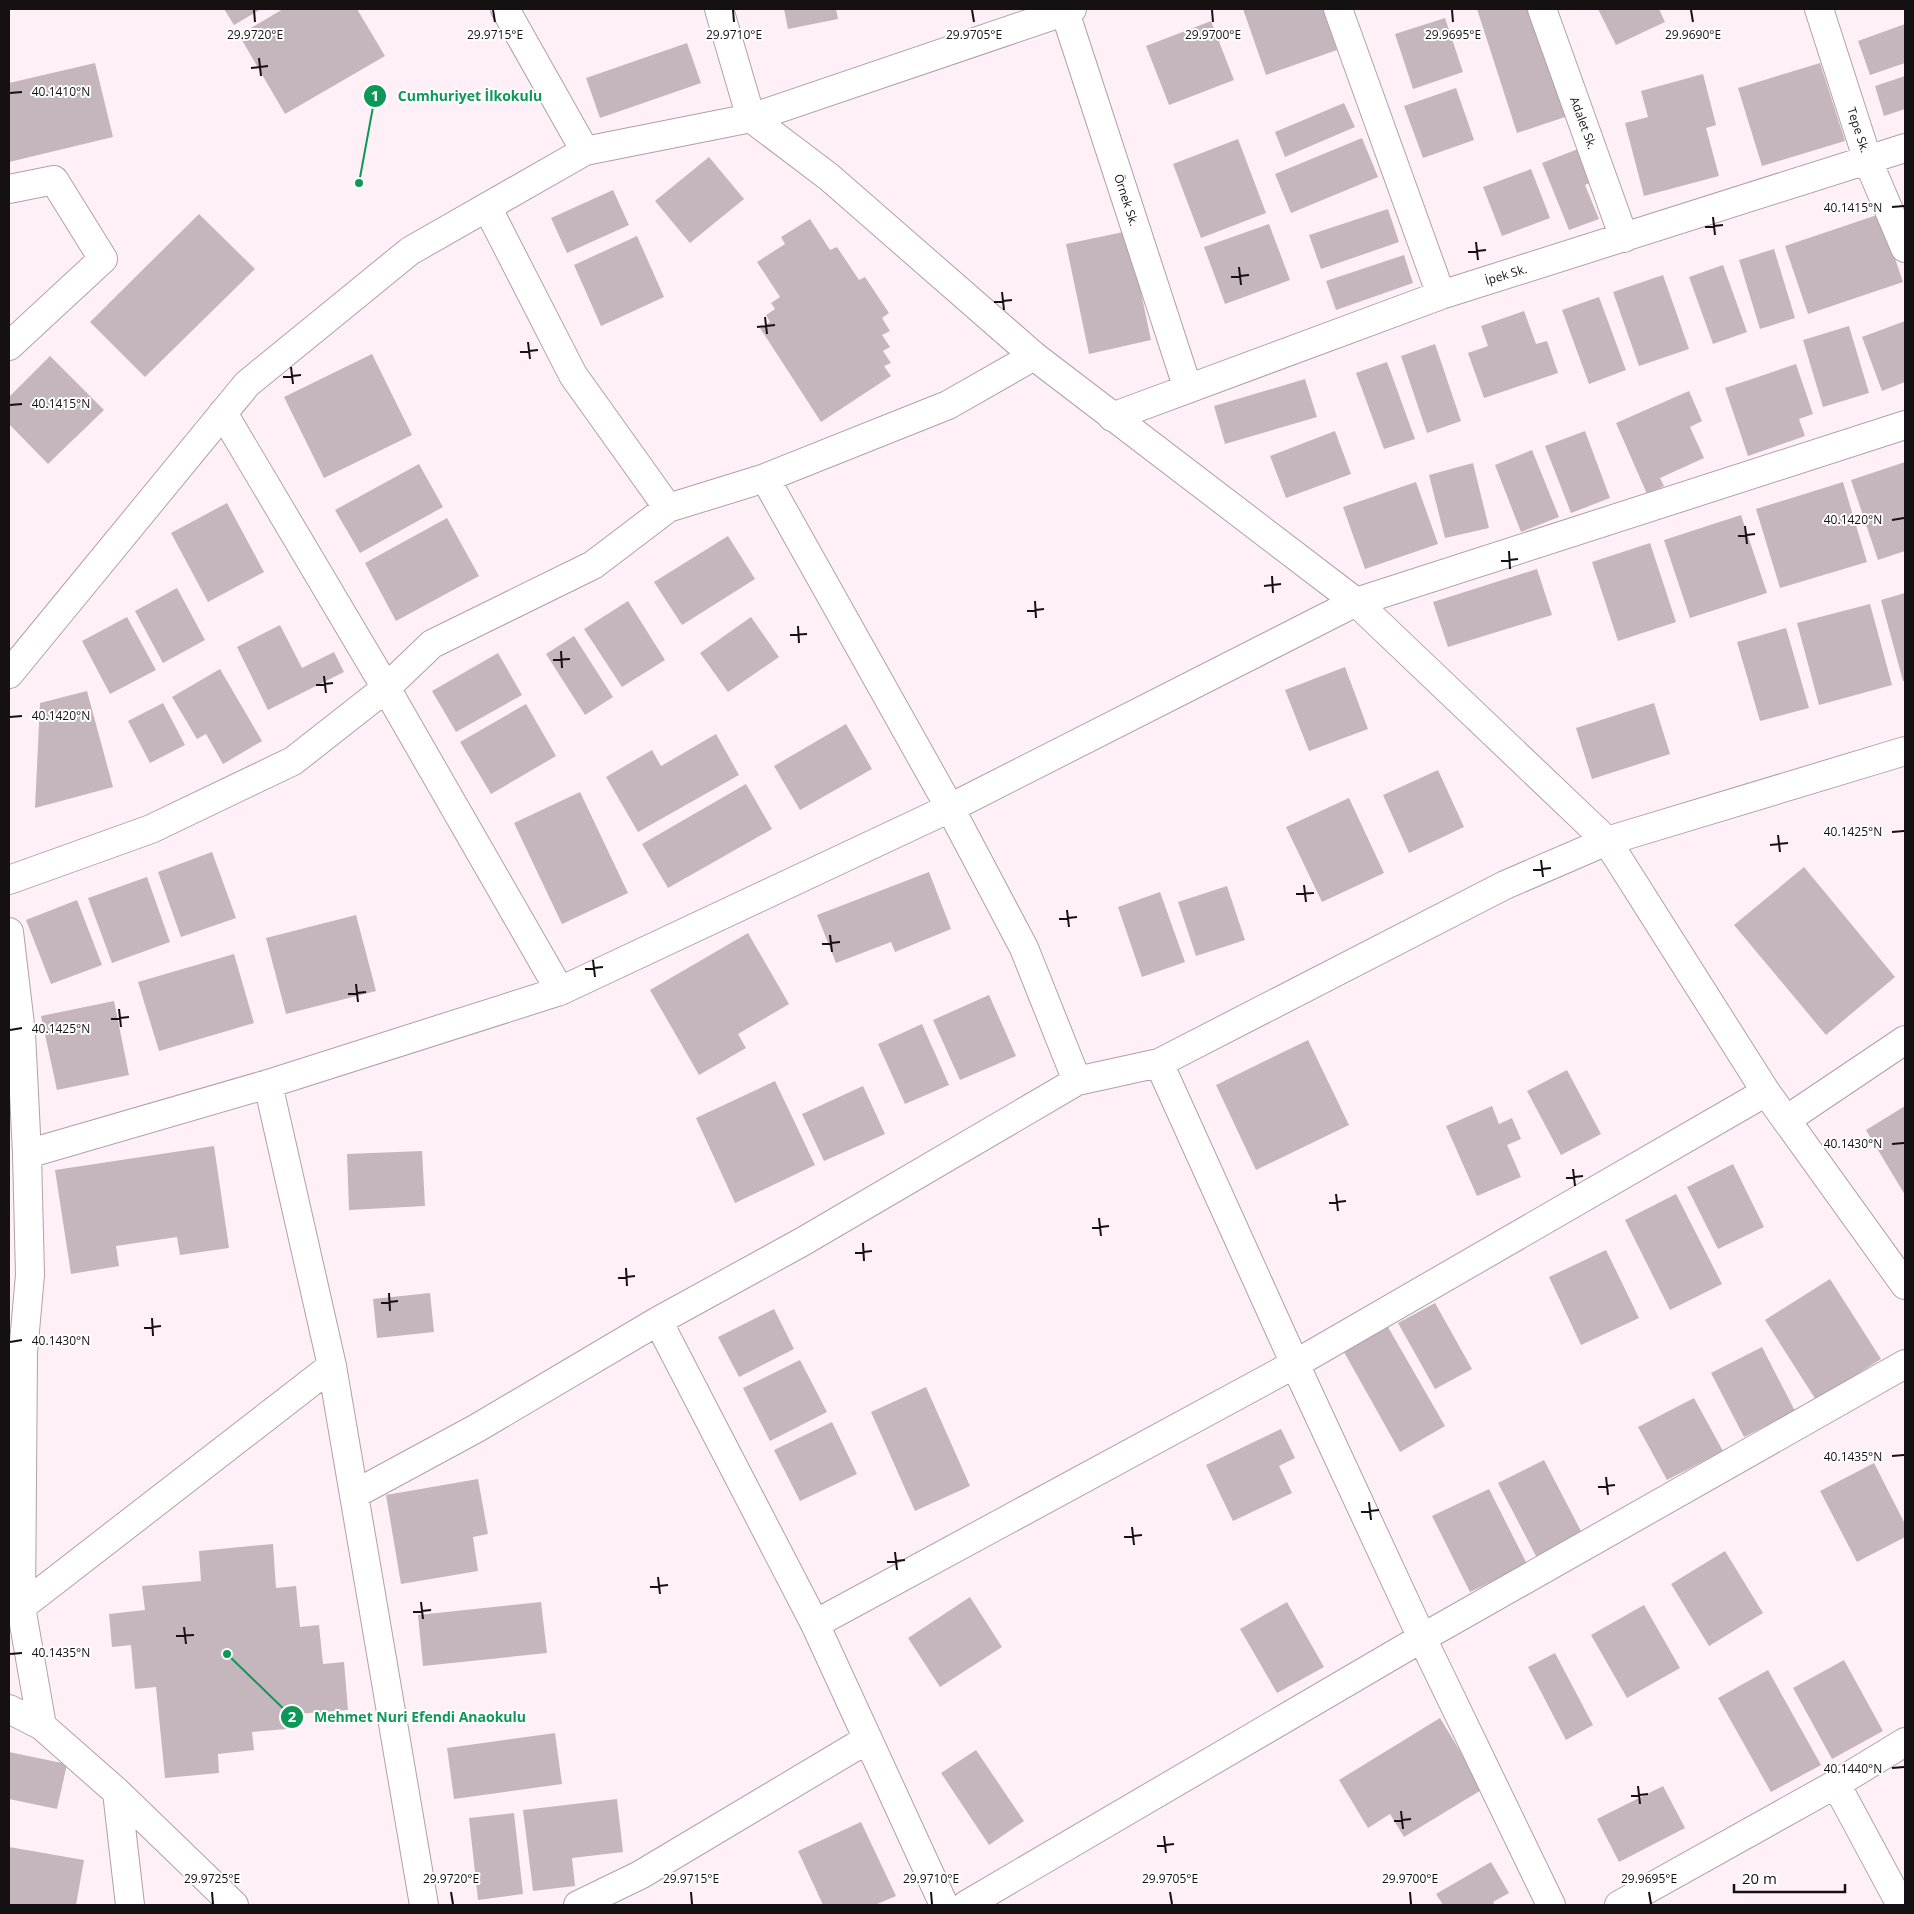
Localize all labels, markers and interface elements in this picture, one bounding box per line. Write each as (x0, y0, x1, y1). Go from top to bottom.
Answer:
text: 29.9720°E (227, 26, 283, 43)
text: 29.9715°E (467, 26, 523, 43)
text: 29.9710°E (706, 26, 762, 43)
text: 29.9705°E (946, 26, 1002, 43)
text: 29.9700°E (1185, 26, 1241, 43)
text: 29.9695°E (1425, 26, 1481, 43)
text: 29.9690°E (1665, 26, 1721, 43)
callout: Cumhuriyet İlkokulu (363, 81, 552, 110)
text: 40.1410°N (32, 83, 90, 100)
text: 1 (371, 85, 379, 105)
text: Cumhuriyet İlkokulu (398, 86, 542, 105)
street label: Adalet Sk. (1566, 94, 1601, 151)
street label: Tepe Sk. (1843, 105, 1874, 155)
street label: Örnek Sk. (1110, 172, 1143, 228)
text: 40.1415°N (1824, 199, 1882, 216)
street label: İpek Sk. (1483, 260, 1529, 289)
text: 40.1415°N (32, 395, 90, 412)
text: 40.1420°N (1824, 511, 1882, 528)
text: 40.1420°N (32, 707, 90, 724)
text: 40.1425°N (1824, 823, 1882, 840)
text: 40.1425°N (32, 1020, 90, 1037)
text: 40.1430°N (1824, 1135, 1882, 1152)
text: 40.1430°N (32, 1332, 90, 1349)
text: 40.1435°N (1824, 1448, 1882, 1465)
text: 40.1435°N (32, 1644, 90, 1661)
callout: Mehmet Nuri Efendi Anaokulu (279, 1703, 536, 1732)
text: 2 (288, 1706, 297, 1726)
text: Mehmet Nuri Efendi Anaokulu (314, 1707, 526, 1726)
text: 40.1440°N (1824, 1760, 1882, 1777)
scale bar (1734, 1862, 1845, 1894)
text: 20 m (1742, 1868, 1777, 1888)
text: 29.9725°E (184, 1870, 240, 1887)
text: 29.9720°E (423, 1870, 479, 1887)
text: 29.9715°E (663, 1870, 719, 1887)
text: 29.9710°E (903, 1870, 959, 1887)
text: 29.9705°E (1142, 1870, 1198, 1887)
text: 29.9700°E (1382, 1870, 1438, 1887)
text: 29.9695°E (1621, 1870, 1677, 1887)

